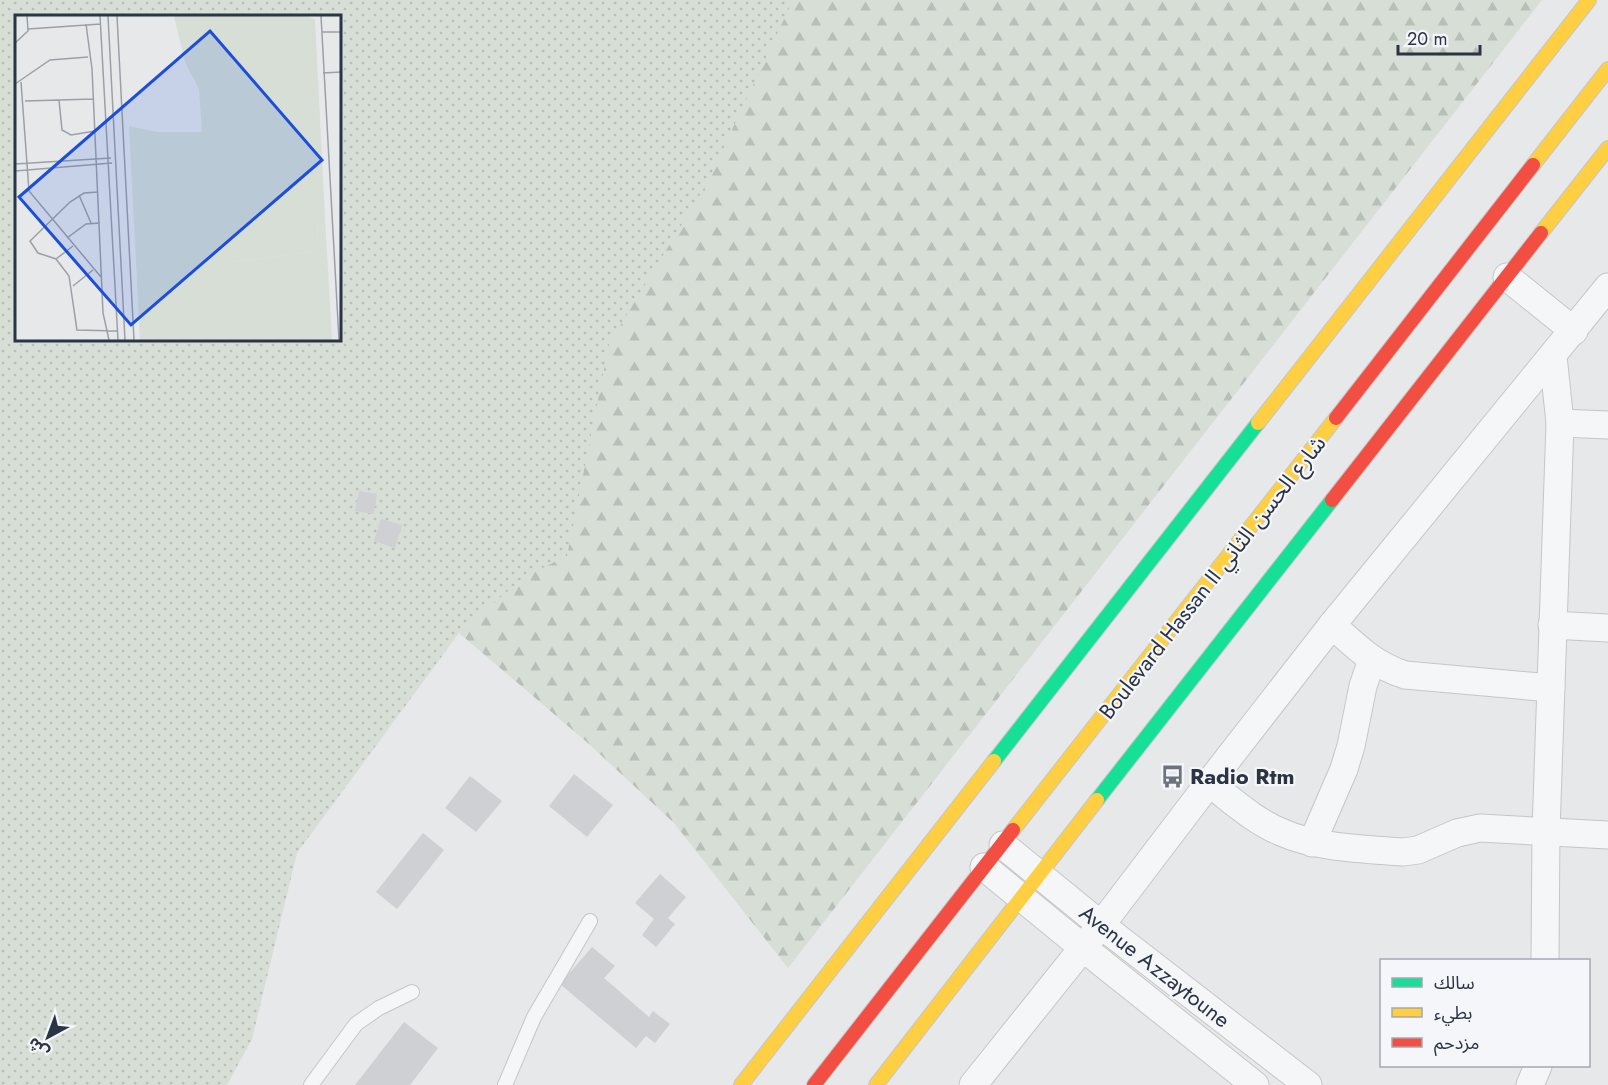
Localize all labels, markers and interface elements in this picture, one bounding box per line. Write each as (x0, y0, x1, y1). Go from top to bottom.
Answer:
inset map (15, 15, 340, 340)
scale bar (1398, 18, 1480, 56)
text: 20 m (1407, 26, 1447, 52)
street label: Boulevard Hassan II شارع الحسن الثاني (1091, 428, 1334, 726)
place label: Radio Rtm (1190, 760, 1295, 792)
bus stop icon: Radio Rtm (1159, 763, 1185, 789)
street label: Avenue Azzaytoune (1073, 897, 1237, 1035)
legend (1380, 959, 1590, 1067)
text: سالك (1434, 970, 1475, 996)
text: بطيء (1434, 1000, 1472, 1026)
north arrow (18, 1007, 78, 1067)
text: مزدحم (1434, 1030, 1479, 1056)
text: ش (23, 1032, 54, 1064)

